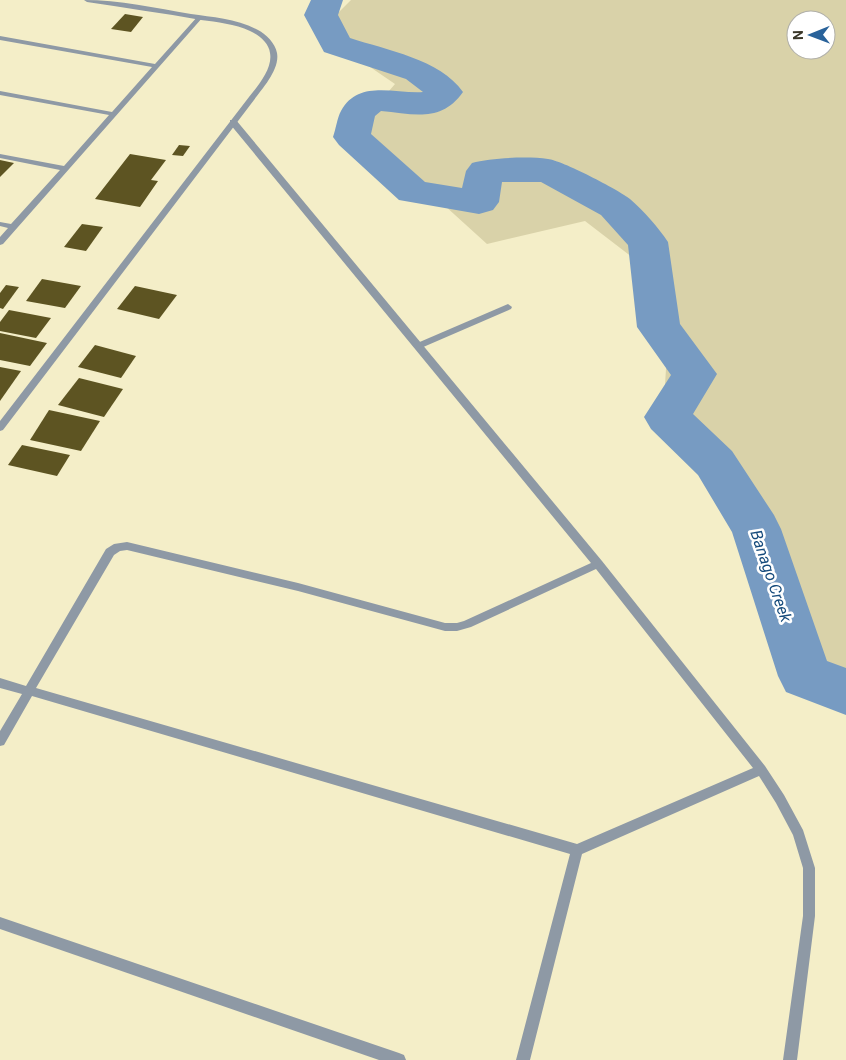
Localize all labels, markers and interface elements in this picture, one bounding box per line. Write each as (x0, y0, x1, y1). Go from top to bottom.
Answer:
north arrow (786, 10, 836, 60)
text: N (790, 30, 806, 40)
water label: Banago Creek (746, 527, 796, 626)

